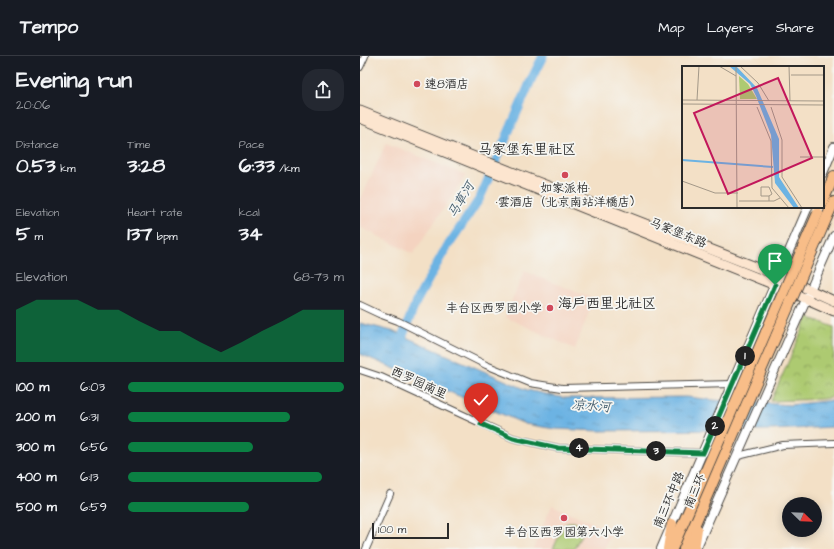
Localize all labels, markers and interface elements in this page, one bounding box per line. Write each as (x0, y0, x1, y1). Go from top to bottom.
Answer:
text: Tempo (20, 14, 78, 41)
text: Map (658, 18, 685, 38)
text: Layers (707, 18, 754, 38)
text: Share (776, 18, 814, 38)
text: Evening run (16, 65, 132, 96)
inset map (682, 66, 824, 208)
button: share (302, 69, 344, 111)
place label: 速8酒店 (425, 76, 469, 93)
marker: 速8酒店 (412, 79, 422, 89)
text: 20:06 (16, 96, 50, 114)
text: Distance (16, 137, 59, 152)
text: Time (127, 137, 150, 152)
text: Pace (239, 137, 264, 152)
district label: 马家堡东里社区 (478, 140, 576, 160)
text: 0.53 (16, 152, 56, 180)
text: 3:28 (127, 152, 165, 180)
text: 6:33 (239, 152, 275, 180)
text: km (56, 161, 76, 176)
text: /km (275, 161, 300, 176)
marker: 如家派柏· ·雲酒店（北京南站洋橋店) (560, 170, 570, 180)
water label: 马草河 (443, 177, 480, 221)
place label: 如家派柏· ·雲酒店（北京南站洋橋店) (496, 180, 634, 211)
text: Elevation (16, 205, 59, 220)
text: Heart rate (127, 205, 183, 220)
text: kcal (239, 205, 260, 220)
street label: 马家堡东路 (647, 214, 709, 252)
text: 5 (16, 220, 30, 248)
text: 137 (127, 220, 152, 248)
text: 34 (239, 220, 262, 248)
text: m (30, 229, 43, 244)
text: bpm (152, 229, 178, 244)
pin (758, 244, 792, 285)
icon: arrive (764, 250, 786, 272)
text: Elevation (16, 268, 67, 286)
text: 68–73 m (293, 268, 344, 286)
district label: 海户西里北社区 (558, 294, 656, 314)
place label: 丰台区西罗园小学 (446, 300, 542, 317)
marker: 丰台区西罗园小学 (545, 303, 555, 313)
pin: 1 (735, 346, 755, 366)
text: 1 (744, 348, 746, 363)
street label: 西罗园南里 (388, 363, 450, 403)
text: 100 m (16, 378, 49, 396)
text: 6:03 (80, 378, 105, 396)
pin (464, 383, 498, 424)
icon: check (470, 389, 492, 411)
water label: 凉水河 (571, 396, 613, 416)
text: 200 m (16, 408, 55, 426)
text: 6:31 (80, 408, 99, 426)
pin: 2 (705, 416, 725, 436)
text: 2 (712, 418, 718, 433)
text: 300 m (16, 438, 54, 456)
text: 6:56 (80, 438, 108, 456)
pin: 4 (569, 438, 589, 458)
text: 4 (575, 440, 583, 455)
pin: 3 (646, 441, 666, 461)
text: 3 (653, 443, 659, 458)
text: 400 m (16, 468, 57, 486)
text: 6:13 (80, 468, 99, 486)
street label: 南三环中路 (649, 469, 689, 531)
street label: 南三环 (680, 471, 710, 511)
north arrow (782, 497, 822, 537)
map controls (782, 497, 822, 537)
text: 500 m (16, 498, 57, 516)
text: 6:59 (80, 498, 107, 516)
marker: 丰台区西罗园第六小学 (559, 513, 569, 523)
scale bar (372, 521, 449, 540)
text: 100 m (378, 522, 406, 537)
place label: 丰台区西罗园第六小学 (504, 524, 624, 541)

